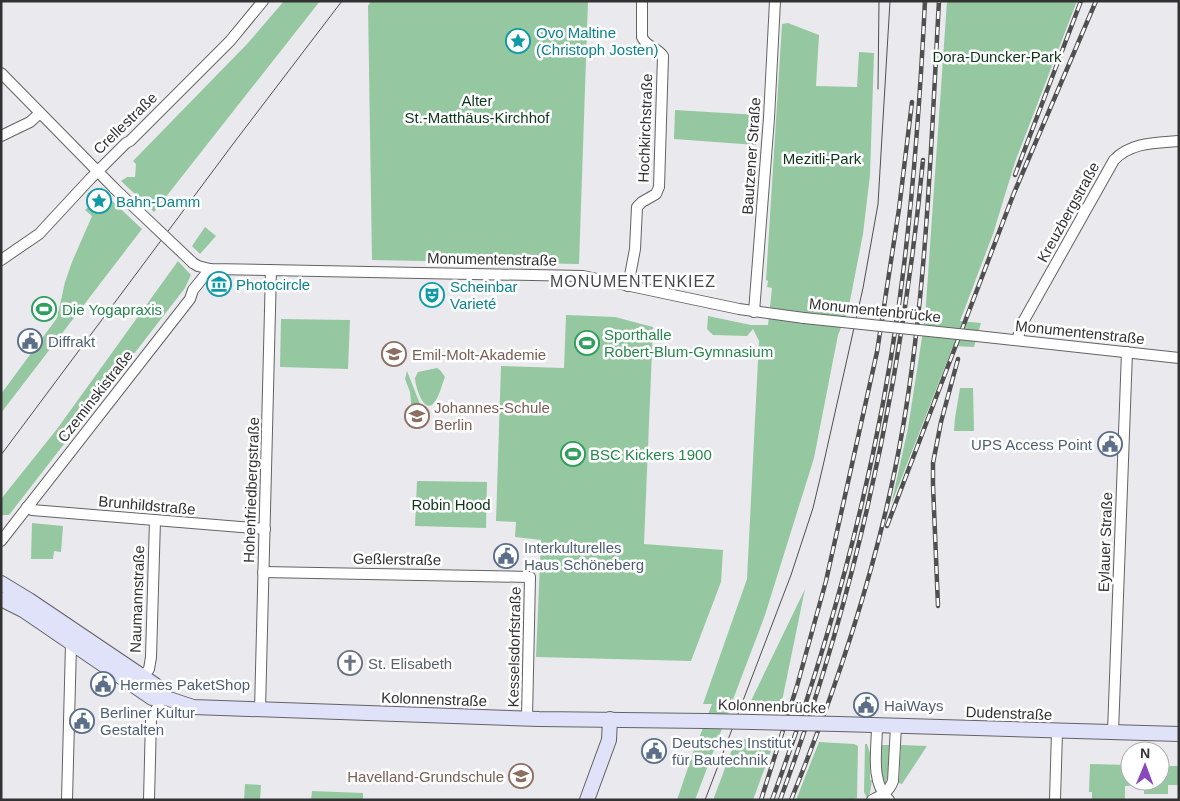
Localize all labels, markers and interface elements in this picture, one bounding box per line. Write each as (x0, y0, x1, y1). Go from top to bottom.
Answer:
place label: Ovo Maltine (Christoph Josten) (536, 24, 659, 58)
place icon: Ovo Maltine (Christoph Josten) (505, 28, 531, 54)
park label: Dora-Duncker-Park (932, 48, 1062, 65)
street label: Hochkirchstraße (635, 73, 655, 183)
street label: Crellestraße (90, 89, 160, 157)
park label: Alter St.-Matthäus-Kirchhof (404, 92, 550, 126)
street label: Bautzener Straße (738, 97, 764, 215)
park label: Mezitli-Park (783, 150, 862, 167)
street label: Kreuzbergstraße (1033, 159, 1103, 265)
place icon: Bahn-Damm (86, 188, 112, 214)
place label: Bahn-Damm (116, 193, 200, 210)
street label: Monumentenstraße (427, 249, 557, 269)
museum icon: Photocircle (206, 271, 232, 297)
district label: MONUMENTENKIEZ (550, 273, 716, 290)
place label: Photocircle (236, 276, 310, 293)
place label: Scheinbar Varieté (450, 278, 518, 312)
theatre icon: Scheinbar Varieté (419, 282, 445, 308)
street label: Monumentenbrücke (808, 295, 942, 325)
sports icon: Die Yogapraxis (31, 296, 57, 322)
place label: Die Yogapraxis (62, 301, 162, 318)
street label: Monumentenstraße (1014, 317, 1146, 347)
place label: Sporthalle Robert-Blum-Gymnasium (604, 326, 773, 360)
public building icon: Diffrakt (17, 328, 43, 354)
sports icon: Sporthalle Robert-Blum-Gymnasium (574, 330, 600, 356)
place label: Diffrakt (48, 333, 96, 350)
school or university icon: Emil-Molt-Akademie (381, 341, 407, 367)
place label: Emil-Molt-Akademie (412, 346, 546, 363)
street label: Czeminskistraße (54, 347, 136, 445)
place label: Johannes-Schule Berlin (434, 399, 550, 433)
school or university icon: Johannes-Schule Berlin (404, 403, 430, 429)
street label: Hohenfriedbergstraße (240, 417, 262, 563)
public building icon: UPS Access Point (1097, 431, 1123, 457)
place label: UPS Access Point (971, 436, 1093, 453)
sports icon: BSC Kickers 1900 (560, 441, 586, 467)
place label: BSC Kickers 1900 (590, 446, 712, 463)
street label: Brunhildstraße (98, 492, 196, 518)
street label: Eylauer Straße (1095, 492, 1115, 592)
park label: Robin Hood (411, 496, 491, 513)
place label: Interkulturelles Haus Schöneberg (524, 539, 644, 573)
public building icon: Interkulturelles Haus Schöneberg (493, 543, 519, 569)
street label: Naumannstraße (127, 545, 147, 653)
street label: Geßlerstraße (353, 550, 441, 568)
street label: Kesselsdorfstraße (504, 586, 524, 708)
church icon: St. Elisabeth (337, 650, 363, 676)
place label: St. Elisabeth (368, 655, 452, 672)
public building icon: Hermes PaketShop (90, 671, 116, 697)
place label: Hermes PaketShop (120, 676, 250, 693)
street label: Kolonnenstraße (381, 689, 487, 709)
public building icon: HaiWays (853, 692, 879, 718)
street label: Kolonnenbrücke (718, 696, 826, 716)
place label: HaiWays (884, 697, 943, 714)
street label: Dudenstraße (965, 703, 1053, 723)
place label: Berliner Kultur Gestalten (100, 704, 195, 738)
public building icon: Berliner Kultur Gestalten (69, 708, 95, 734)
place label: Deutsches Institut für Bautechnik (672, 734, 792, 768)
public building icon: Deutsches Institut für Bautechnik (641, 738, 667, 764)
north arrow (1120, 741, 1170, 791)
text: N (1140, 745, 1150, 761)
school or university icon: Havelland-Grundschule (508, 763, 534, 789)
place label: Havelland-Grundschule (347, 768, 504, 785)

